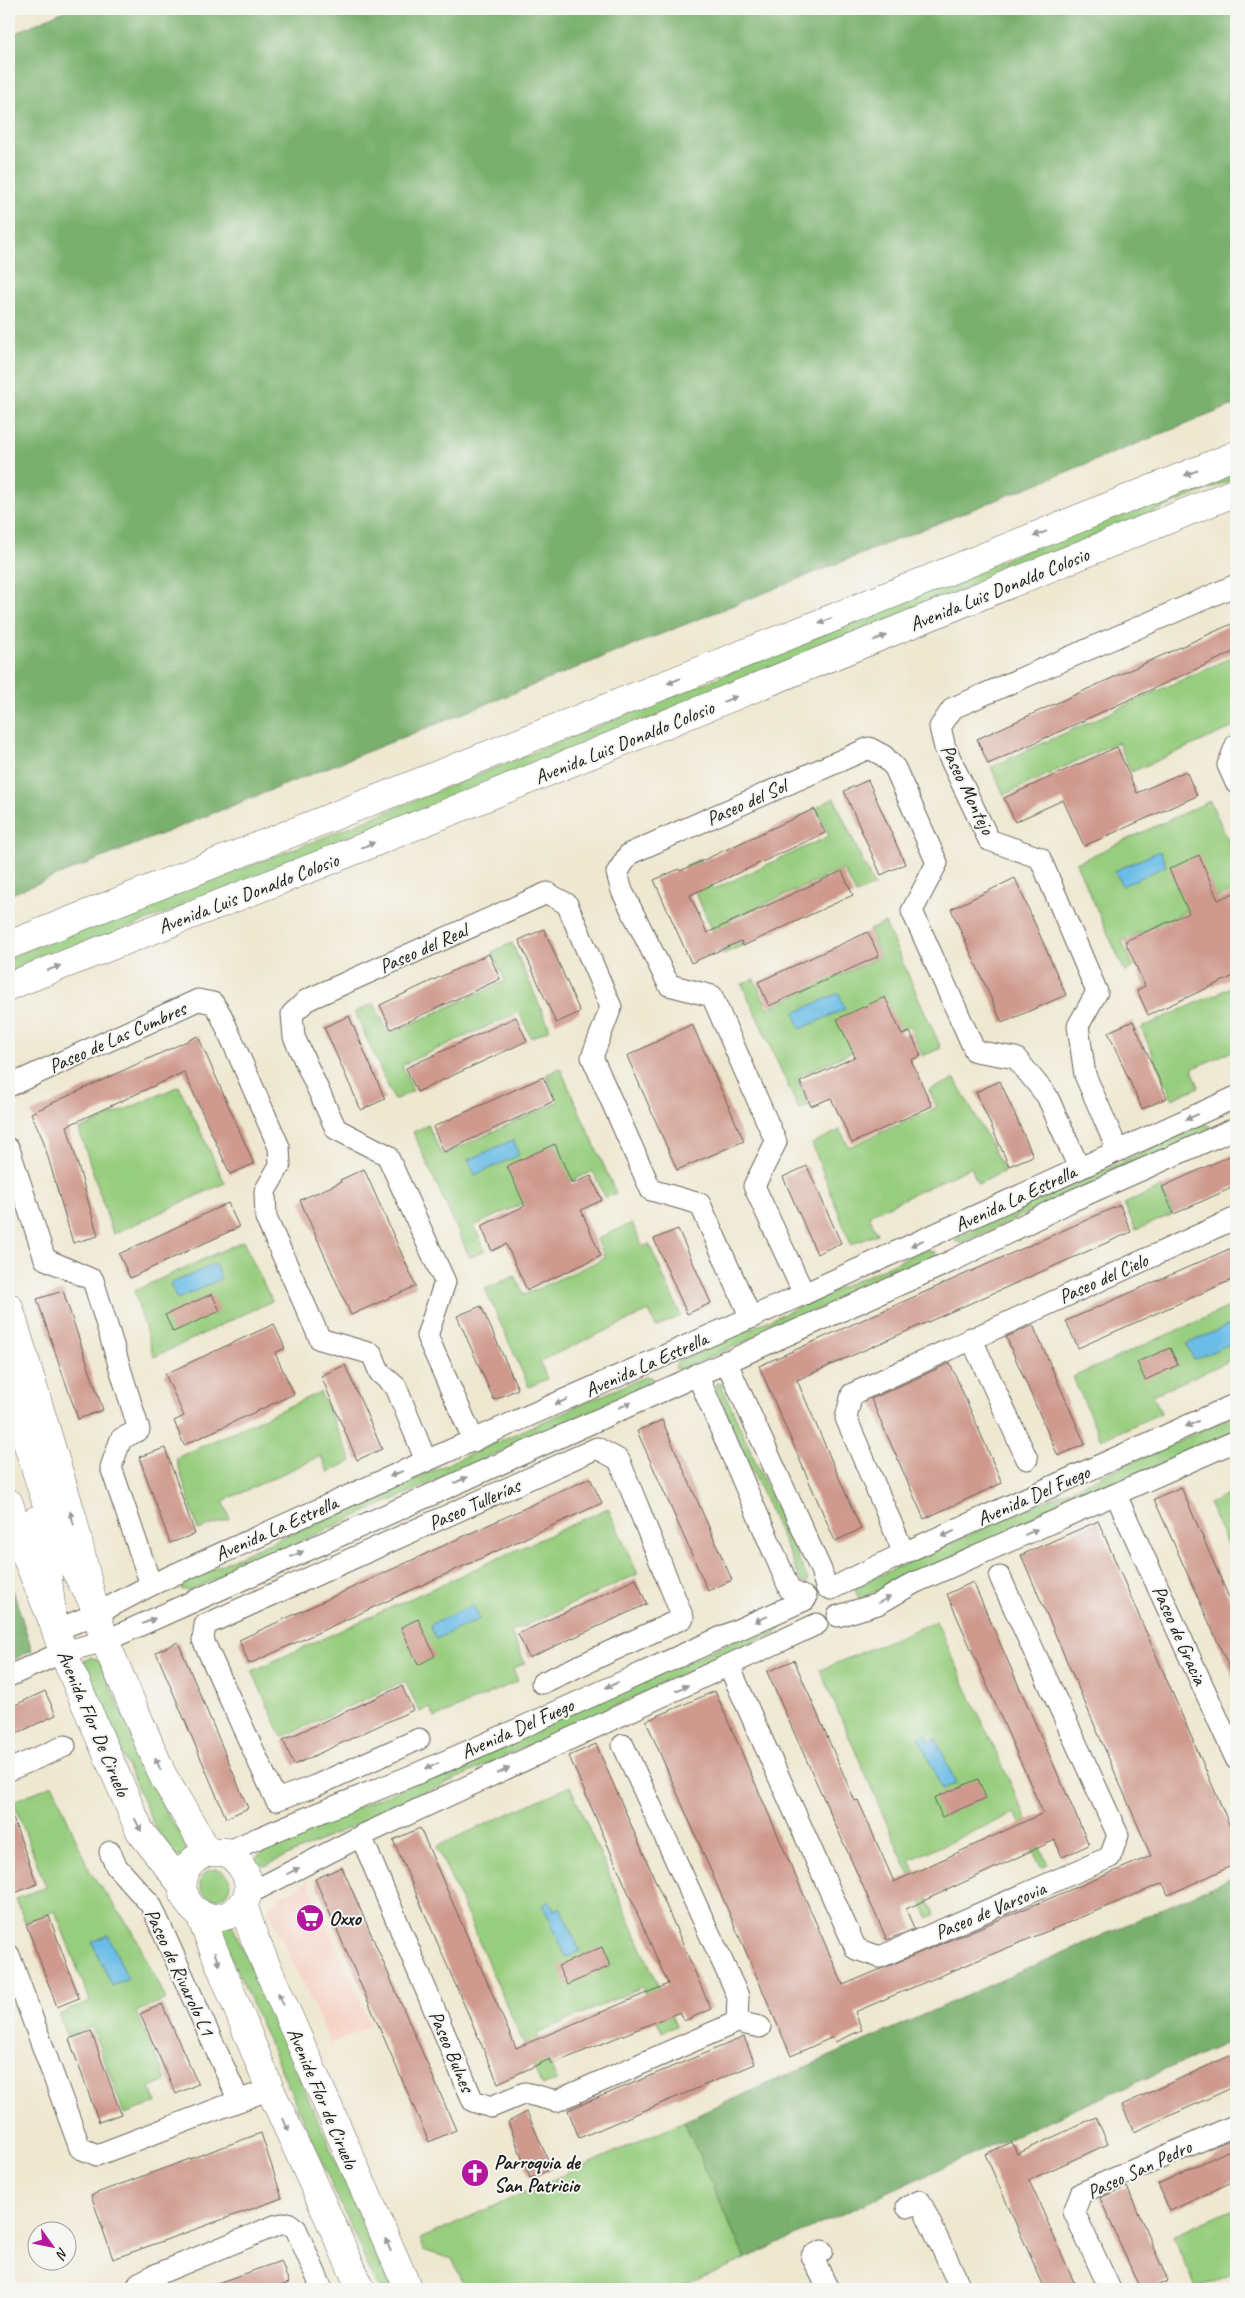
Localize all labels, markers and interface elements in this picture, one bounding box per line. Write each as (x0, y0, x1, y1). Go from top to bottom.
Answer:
one-way arrow (1184, 470, 1198, 478)
one-way arrow (1033, 531, 1048, 538)
street label: Avenida Luis Donaldo Colosio (906, 542, 1093, 637)
one-way arrow (817, 617, 832, 625)
one-way arrow (873, 633, 888, 641)
one-way arrow (666, 677, 681, 685)
one-way arrow (723, 694, 737, 702)
street label: Avenida Luis Donaldo Colosio (531, 695, 718, 790)
street label: Paseo Montejo (935, 740, 1000, 839)
street label: Paseo del Sol (702, 772, 793, 831)
one-way arrow (361, 841, 376, 848)
street label: Avenida Luis Donaldo Colosio (154, 847, 343, 939)
street label: Paseo del Real (375, 917, 474, 979)
one-way arrow (47, 964, 62, 972)
street label: Paseo de Las Cumbres (45, 995, 192, 1079)
one-way arrow (1185, 1113, 1199, 1121)
street label: Avenida La Estrella (950, 1159, 1082, 1238)
one-way arrow (910, 1239, 924, 1247)
street label: Paseo del Cielo (1055, 1247, 1153, 1309)
street label: Avenida La Estrella (581, 1326, 713, 1403)
one-way arrow (554, 1398, 568, 1406)
one-way arrow (618, 1401, 632, 1409)
one-way arrow (1185, 1421, 1199, 1429)
street label: Avenida Del Fuego (973, 1459, 1094, 1531)
one-way arrow (389, 1471, 403, 1479)
street label: Paseo Tullerías (424, 1472, 526, 1536)
one-way arrow (454, 1475, 468, 1483)
street label: Avenida La Estrella (211, 1490, 343, 1567)
one-way arrow (68, 1511, 76, 1526)
one-way arrow (1024, 1528, 1038, 1536)
one-way arrow (941, 1530, 955, 1538)
one-way arrow (290, 1549, 304, 1557)
street label: Paseo de Gracia (1147, 1582, 1213, 1690)
one-way arrow (876, 1596, 891, 1604)
one-way arrow (142, 1616, 156, 1624)
one-way arrow (754, 1616, 768, 1624)
street label: Avenida Flor De Ciruelo (51, 1646, 136, 1801)
one-way arrow (605, 1682, 619, 1690)
one-way arrow (675, 1683, 689, 1691)
street label: Avenida Del Fuego (457, 1692, 578, 1764)
one-way arrow (154, 1756, 162, 1771)
one-way arrow (425, 1763, 439, 1771)
one-way arrow (496, 1766, 510, 1774)
one-way arrow (135, 1818, 143, 1832)
one-way arrow (286, 1867, 300, 1875)
street label: Paseo de Varsovia (931, 1875, 1051, 1945)
supermarket icon: Oxxo (295, 1903, 325, 1933)
street label: Paseo de Rivarolo L1 (139, 1904, 220, 2041)
place label: Oxxo (329, 1906, 362, 1931)
one-way arrow (214, 1952, 222, 1966)
one-way arrow (277, 1991, 285, 2006)
street label: Paseo Bulnes (423, 2007, 481, 2098)
street label: Avenide Flor de Ciruelo (282, 2024, 364, 2173)
one-way arrow (282, 2118, 290, 2132)
street label: Paseo San Pedro (1083, 2134, 1196, 2205)
place label: Parroquia de San Patricio (494, 2150, 581, 2198)
church icon: Parroquia de San Patricio (460, 2158, 490, 2188)
north arrow (28, 2220, 78, 2270)
one-way arrow (383, 2238, 391, 2252)
text: N (52, 2245, 72, 2263)

